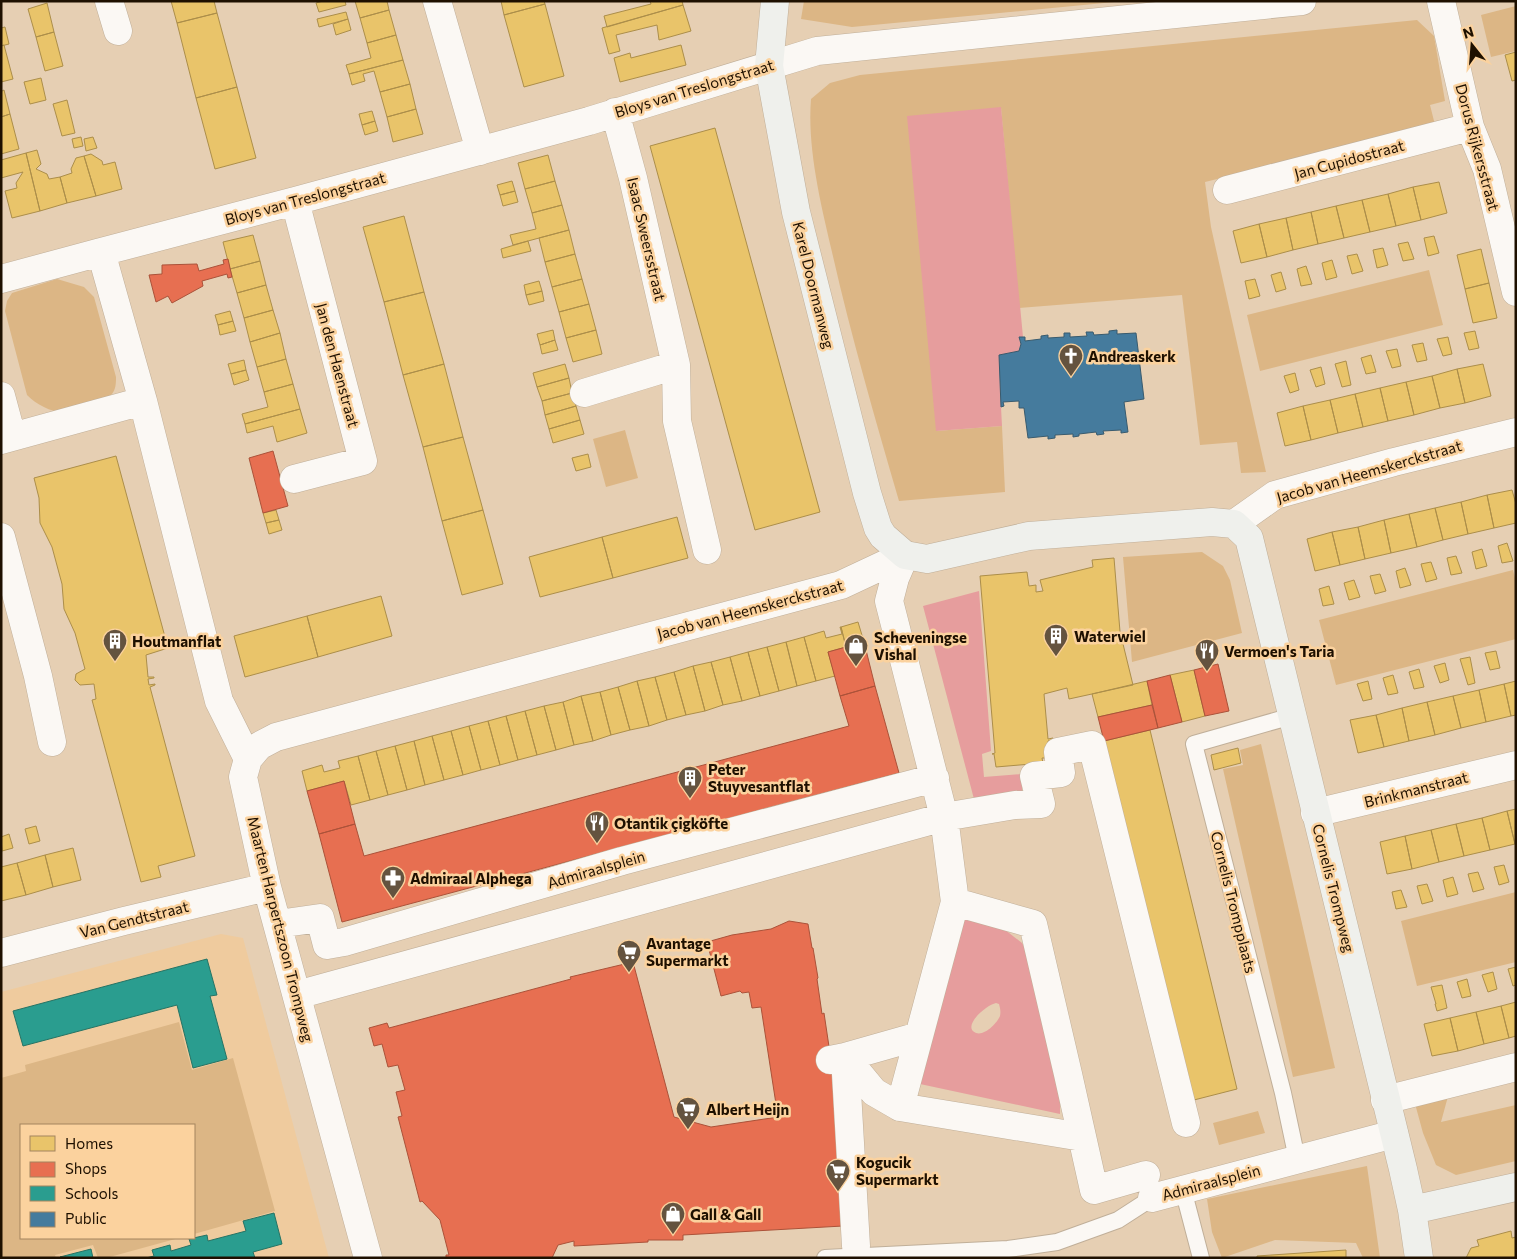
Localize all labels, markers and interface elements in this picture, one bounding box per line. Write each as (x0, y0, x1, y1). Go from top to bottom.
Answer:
north arrow (1447, 20, 1497, 70)
text: N (1461, 22, 1476, 42)
street label: Bloys van Treslongstraat (612, 55, 776, 121)
street label: Dorus Rijkersstraat (1452, 82, 1504, 212)
street label: Jan Cupidostraat (1292, 136, 1406, 182)
street label: Bloys van Treslongstraat (223, 168, 387, 228)
street label: Isaac Sweersstraat (624, 175, 670, 303)
street label: Karel Doormanweg (790, 220, 838, 350)
street label: Jan den Haenstraat (313, 301, 363, 429)
church icon: Andreaskerk (1058, 343, 1084, 377)
place label: Andreaskerk (1088, 347, 1176, 365)
street label: Jacob van Heemskerckstraat (1274, 436, 1464, 506)
street label: Jacob van Heemskerckstraat (655, 575, 845, 643)
building icon: Waterwiel (1043, 623, 1069, 657)
place label: Waterwiel (1074, 627, 1146, 645)
building icon: Houtmanflat (102, 628, 128, 662)
place label: Scheveningse Vishal (874, 628, 967, 663)
place label: Houtmanflat (132, 632, 221, 650)
shop icon: Scheveningse Vishal (843, 633, 869, 667)
restaurant icon: Vermoen's Taria (1194, 638, 1220, 672)
place label: Vermoen's Taria (1224, 642, 1334, 660)
place label: Peter Stuyvesantflat (708, 760, 810, 795)
building icon: Peter Stuyvesantflat (677, 765, 703, 799)
street label: Brinkmanstraat (1362, 767, 1470, 811)
restaurant icon: Otantik çigköfte (584, 810, 610, 844)
street label: Maarten Harpertszoon Trompweg (244, 814, 318, 1044)
place label: Otantik çigköfte (614, 814, 728, 832)
street label: Cornelis Trompweg (1309, 822, 1359, 954)
street label: Cornelis Trompplaats (1208, 829, 1260, 975)
street label: Admiraalsplein (545, 846, 647, 892)
pharmacy icon: Admiraal Alphega (380, 865, 406, 899)
place label: Admiraal Alphega (410, 869, 532, 887)
street label: Van Gendtstraat (78, 897, 190, 941)
place label: Avantage Supermarkt (646, 934, 729, 969)
supermarket icon: Avantage Supermarkt (616, 939, 642, 973)
supermarket icon: Albert Heijn (675, 1096, 701, 1130)
place label: Albert Heijn (706, 1100, 789, 1118)
legend (20, 1124, 195, 1239)
text: Homes (65, 1134, 113, 1152)
place label: Kogucik Supermarkt (856, 1153, 939, 1188)
supermarket icon: Kogucik Supermarkt (825, 1158, 851, 1192)
text: Shops (65, 1159, 107, 1177)
street label: Admiraalsplein (1160, 1160, 1262, 1204)
text: Schools (65, 1184, 119, 1202)
shop icon: Gall & Gall (660, 1201, 686, 1235)
place label: Gall & Gall (690, 1205, 761, 1223)
text: Public (65, 1209, 107, 1227)

